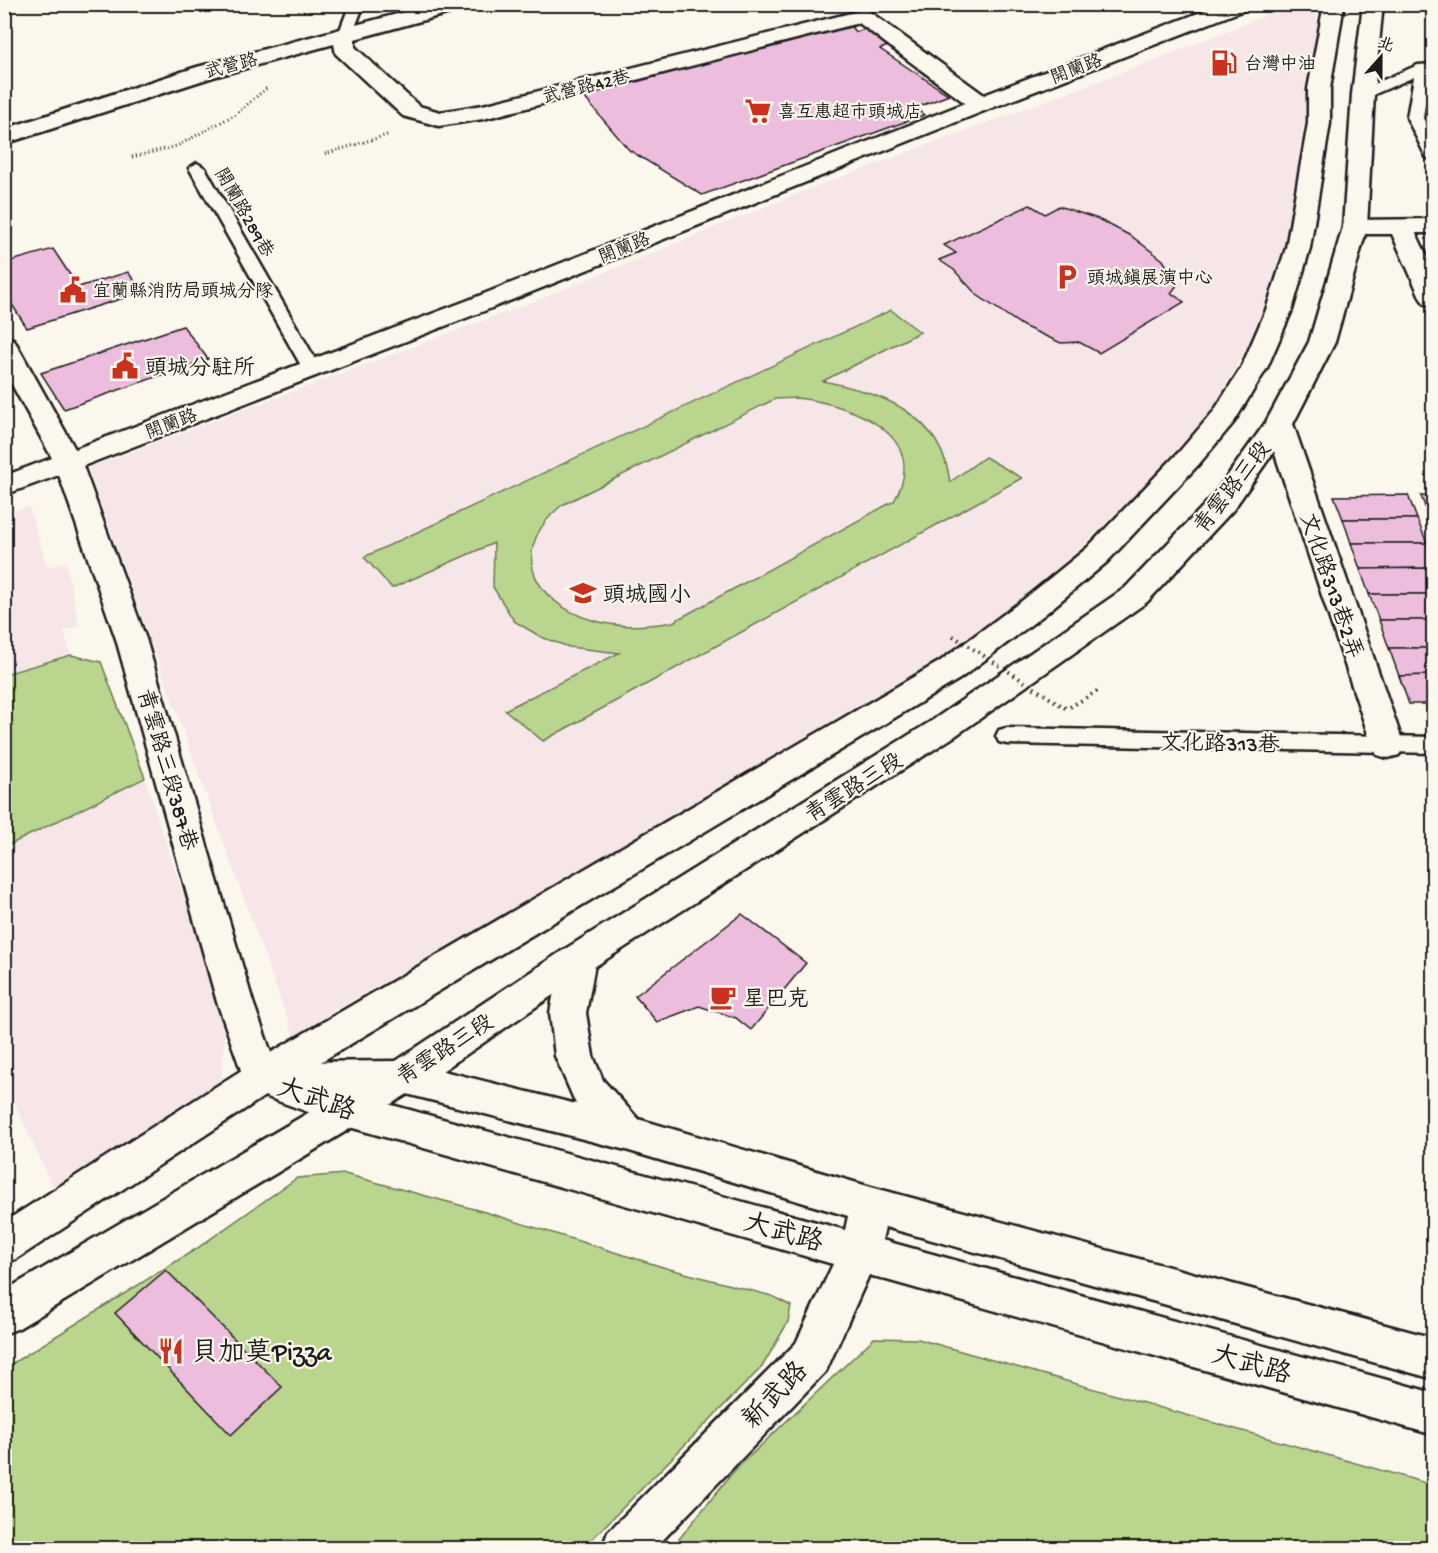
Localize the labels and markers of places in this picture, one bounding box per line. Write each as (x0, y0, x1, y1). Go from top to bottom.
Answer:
fuel station icon: 台灣中油 (1209, 48, 1239, 78)
place label: 台灣中油 (1244, 54, 1316, 76)
supermarket icon: 喜互惠超市頭城店 (743, 96, 773, 126)
place label: 喜互惠超市頭城店 (778, 102, 922, 124)
parking icon: 頭城鎮展演中心 (1052, 262, 1082, 292)
place label: 頭城鎮展演中心 (1087, 268, 1213, 290)
public building icon: 宜蘭縣消防局頭城分隊 (58, 275, 88, 305)
place label: 宜蘭縣消防局頭城分隊 (93, 281, 273, 303)
public building icon: 頭城分駐所 (110, 351, 140, 381)
place label: 頭城分駐所 (145, 356, 255, 383)
school or university icon: 頭城國小 (568, 578, 598, 608)
place label: 頭城國小 (603, 583, 691, 610)
cafe icon: 星巴克 (708, 982, 738, 1012)
place label: 星巴克 (743, 986, 809, 1014)
restaurant icon: 貝加莫Pizza (156, 1336, 186, 1366)
place label: 貝加莫Pizza (191, 1337, 333, 1371)

